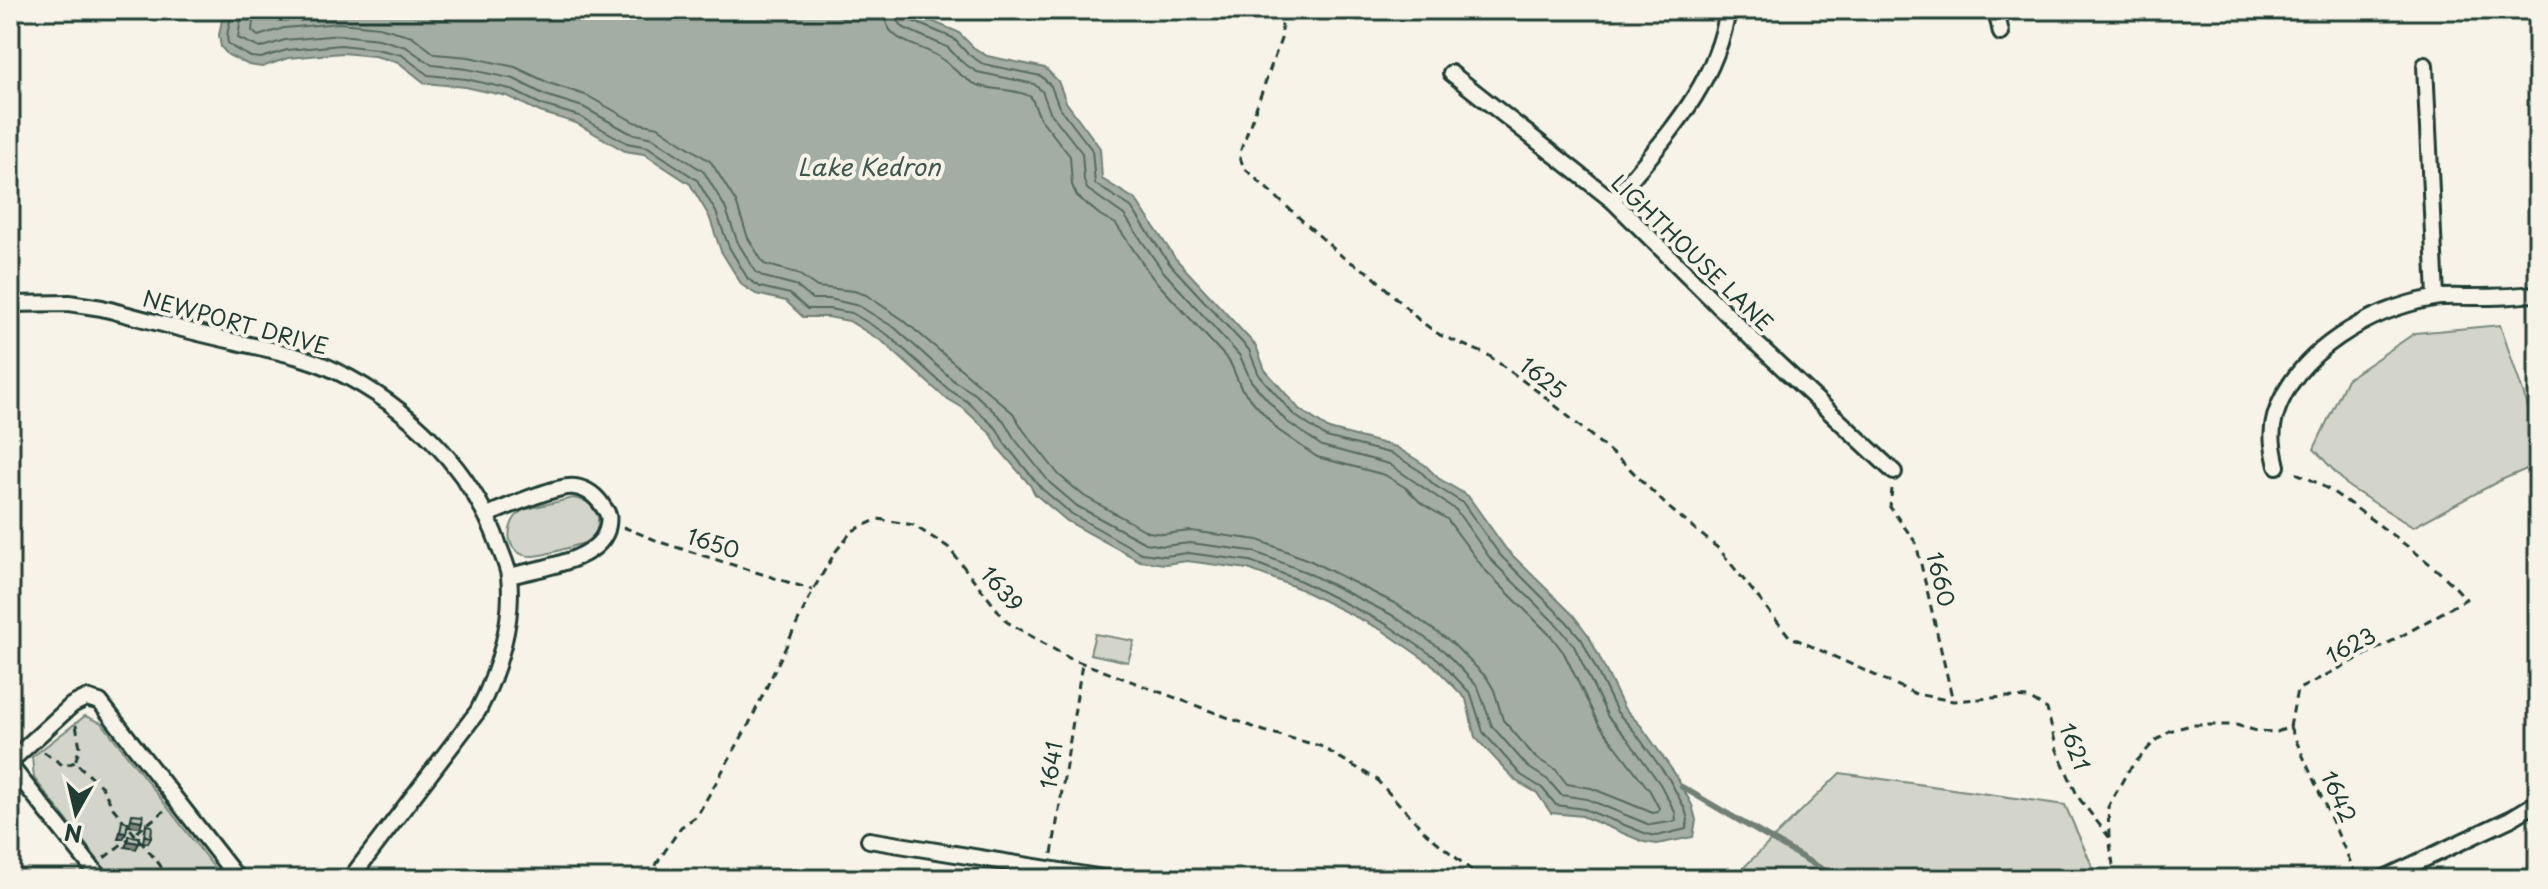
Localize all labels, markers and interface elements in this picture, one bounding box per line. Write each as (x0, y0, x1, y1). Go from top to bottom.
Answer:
water label: Lake Kedron (798, 148, 942, 184)
street label: LIGHTHOUSE LANE (1605, 166, 1781, 338)
street label: NEWPORT DRIVE (140, 280, 332, 362)
street label: 1625 (1514, 348, 1574, 406)
street label: 1650 (684, 518, 744, 566)
street label: 1660 (1919, 548, 1965, 610)
street label: 1639 (974, 558, 1032, 618)
street label: 1623 (2319, 617, 2381, 671)
street label: 1621 (2052, 718, 2100, 774)
street label: 1641 (1030, 739, 1070, 791)
street label: 1642 (2314, 765, 2366, 827)
north arrow (36, 773, 116, 853)
text: N (62, 817, 84, 852)

